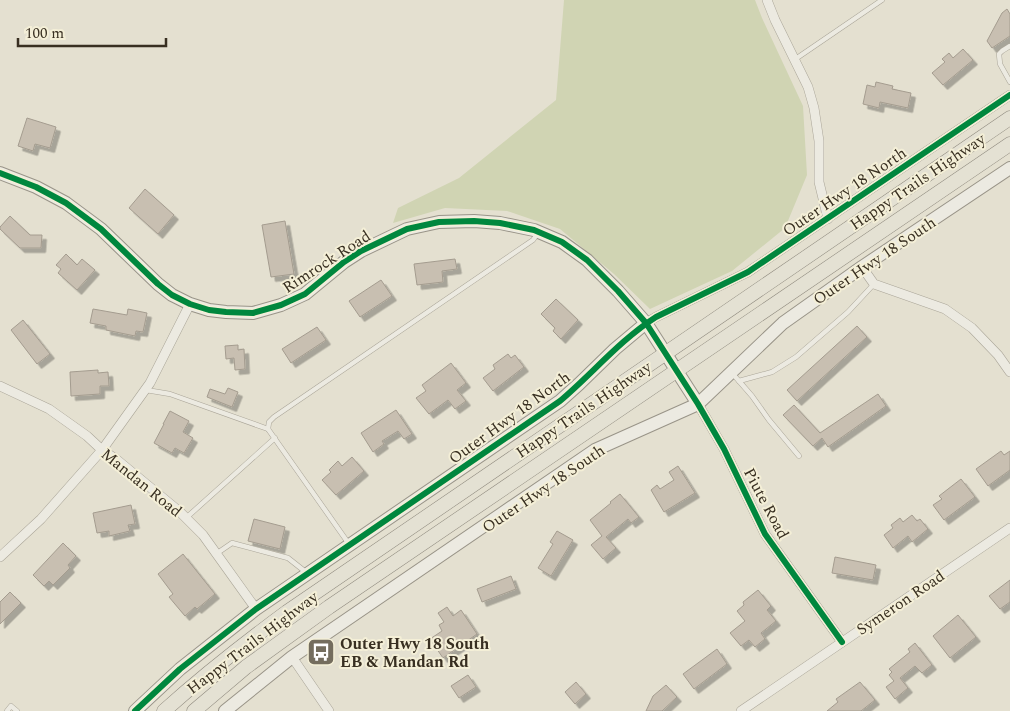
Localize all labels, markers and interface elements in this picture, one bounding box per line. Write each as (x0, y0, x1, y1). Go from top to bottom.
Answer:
scale bar (18, 15, 165, 47)
text: 100 m (25, 22, 64, 45)
street label: Happy Trails Highway (845, 127, 991, 236)
street label: Outer Hwy 18 North (778, 141, 911, 242)
street label: Outer Hwy 18 South (808, 211, 941, 311)
street label: Rimrock Road (278, 224, 376, 299)
street label: Happy Trails Highway (511, 355, 657, 464)
street label: Outer Hwy 18 North (444, 365, 575, 470)
street label: Outer Hwy 18 South (477, 439, 610, 539)
street label: Mandan Road (95, 442, 187, 523)
street label: Piute Road (737, 464, 795, 543)
street label: Symeron Road (851, 564, 950, 641)
street label: Happy Trails Highway (182, 585, 324, 700)
place label: Outer Hwy 18 South EB & Mandan Rd (340, 632, 490, 674)
bus stop icon: Outer Hwy 18 South EB & Mandan Rd (306, 637, 336, 667)

